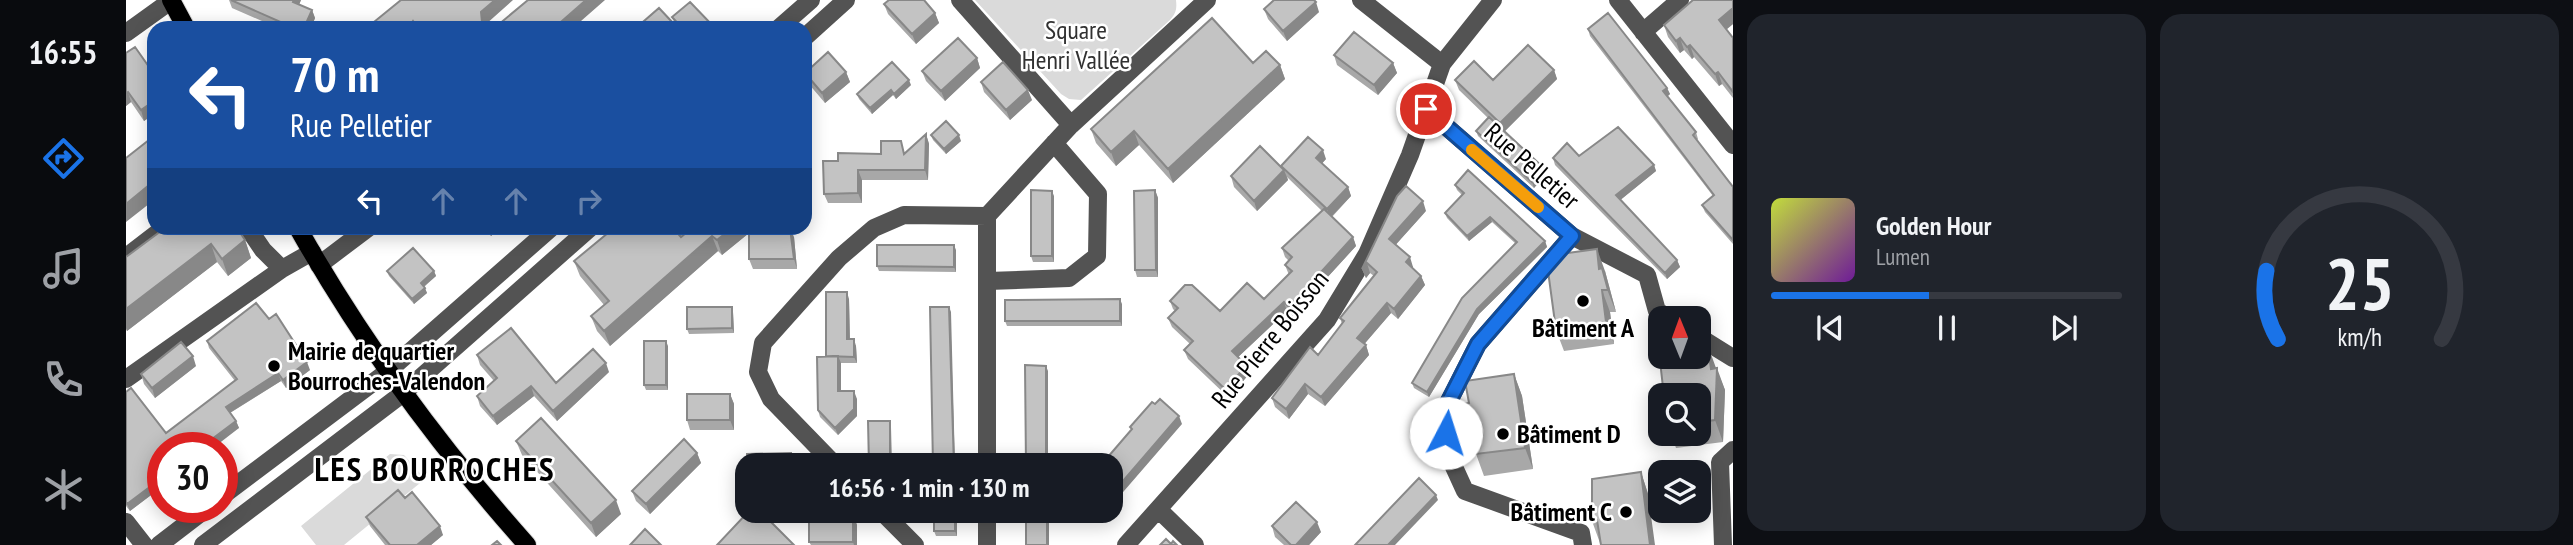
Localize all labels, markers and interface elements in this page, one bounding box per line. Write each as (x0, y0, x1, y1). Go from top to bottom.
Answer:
park label: Square Henri Vallée (1022, 13, 1130, 76)
text: 16:55 (28, 31, 98, 73)
text: 70 m (290, 42, 379, 106)
icon: left (175, 49, 266, 140)
pin (1396, 79, 1456, 139)
icon: arrive (1407, 90, 1445, 128)
text: Rue Pelletier (290, 104, 432, 146)
street label: Rue Pelletier (1478, 115, 1587, 216)
icon: directions (39, 134, 88, 183)
icon: left (351, 182, 389, 220)
icon: ahead (424, 182, 462, 220)
icon: ahead (497, 182, 535, 220)
icon: right (570, 182, 608, 220)
text: Golden Hour (1876, 209, 1991, 242)
text: 25 (2325, 235, 2394, 329)
text: Lumen (1876, 242, 1930, 271)
icon: music (39, 244, 88, 293)
street label: Rue Pierre Boisson (1204, 263, 1335, 414)
marker: Bâtiment A (1575, 293, 1591, 309)
north arrow (1648, 306, 1712, 369)
map controls (1648, 306, 1711, 523)
icon: previous (1811, 309, 1849, 347)
icon: pause (1928, 309, 1966, 347)
icon: next (2045, 309, 2083, 347)
place label: Bâtiment A (1532, 311, 1635, 344)
text: km/h (2337, 320, 2382, 352)
place label: Mairie de quartier Bourroches-Valendon (288, 334, 485, 397)
icon: phone (39, 355, 88, 404)
marker: Mairie de quartier Bourroches-Valendon (266, 358, 282, 374)
button: search (1648, 383, 1711, 446)
position arrow (1409, 396, 1483, 470)
place label: Bâtiment D (1517, 417, 1621, 450)
marker: Bâtiment D (1495, 426, 1511, 442)
speed limit sign: 30 (147, 432, 238, 523)
district label: LES BOURROCHES (315, 447, 555, 490)
button: layers (1648, 460, 1711, 523)
icon: climate (39, 465, 88, 514)
text: 16:56 · 1 min · 130 m (829, 471, 1029, 504)
place label: Bâtiment C (1511, 495, 1612, 528)
marker: Bâtiment C (1618, 504, 1634, 520)

